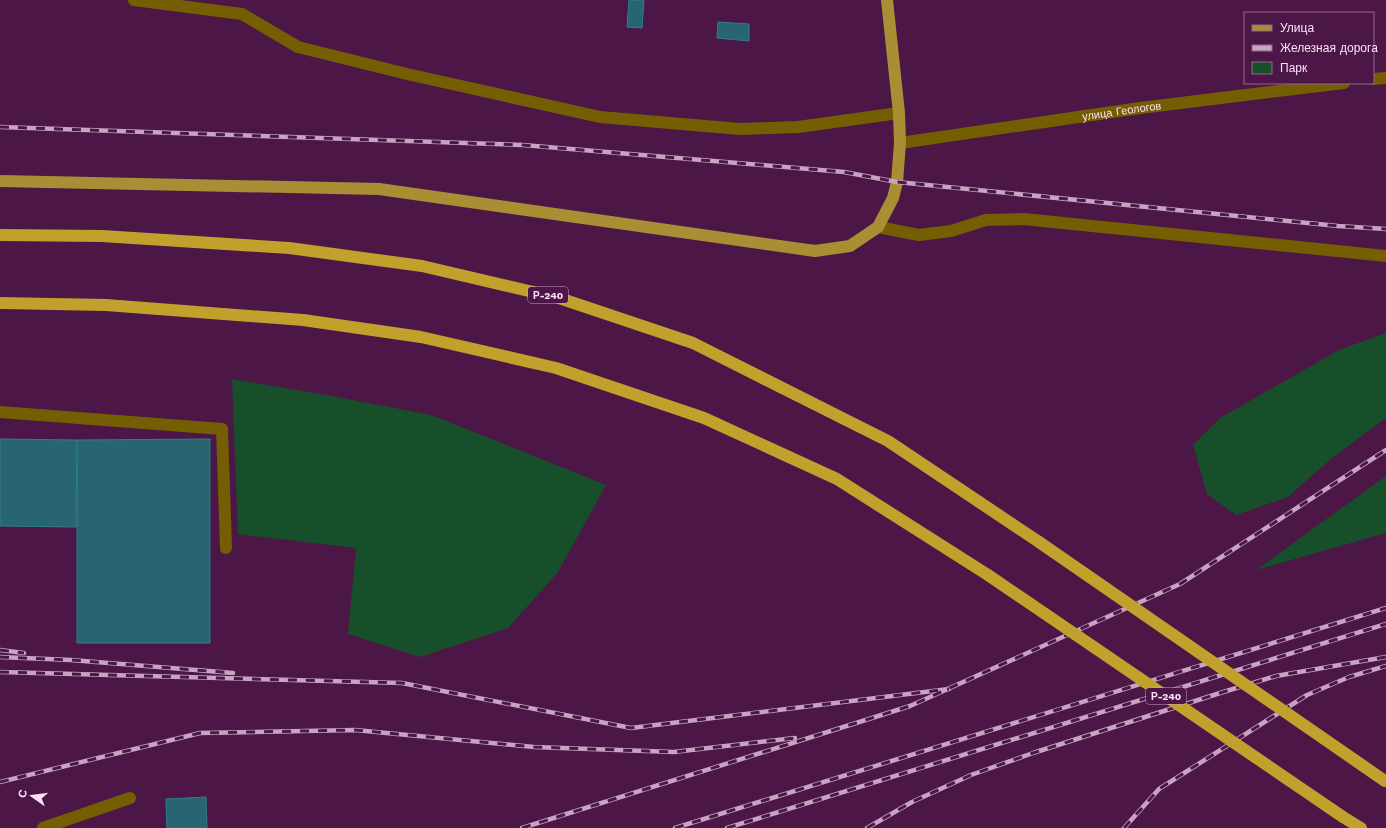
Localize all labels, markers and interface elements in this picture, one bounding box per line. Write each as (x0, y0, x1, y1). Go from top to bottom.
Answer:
legend (1244, 12, 1374, 84)
text: Улица (1280, 21, 1314, 35)
text: Железная дорога (1280, 41, 1378, 55)
text: Парк (1280, 61, 1308, 75)
street label: улица Геологов (1081, 99, 1162, 123)
road number: Р-240 (528, 287, 568, 303)
road number: Р-240 (1146, 688, 1186, 704)
north arrow (12, 776, 52, 816)
text: С (16, 788, 30, 799)

